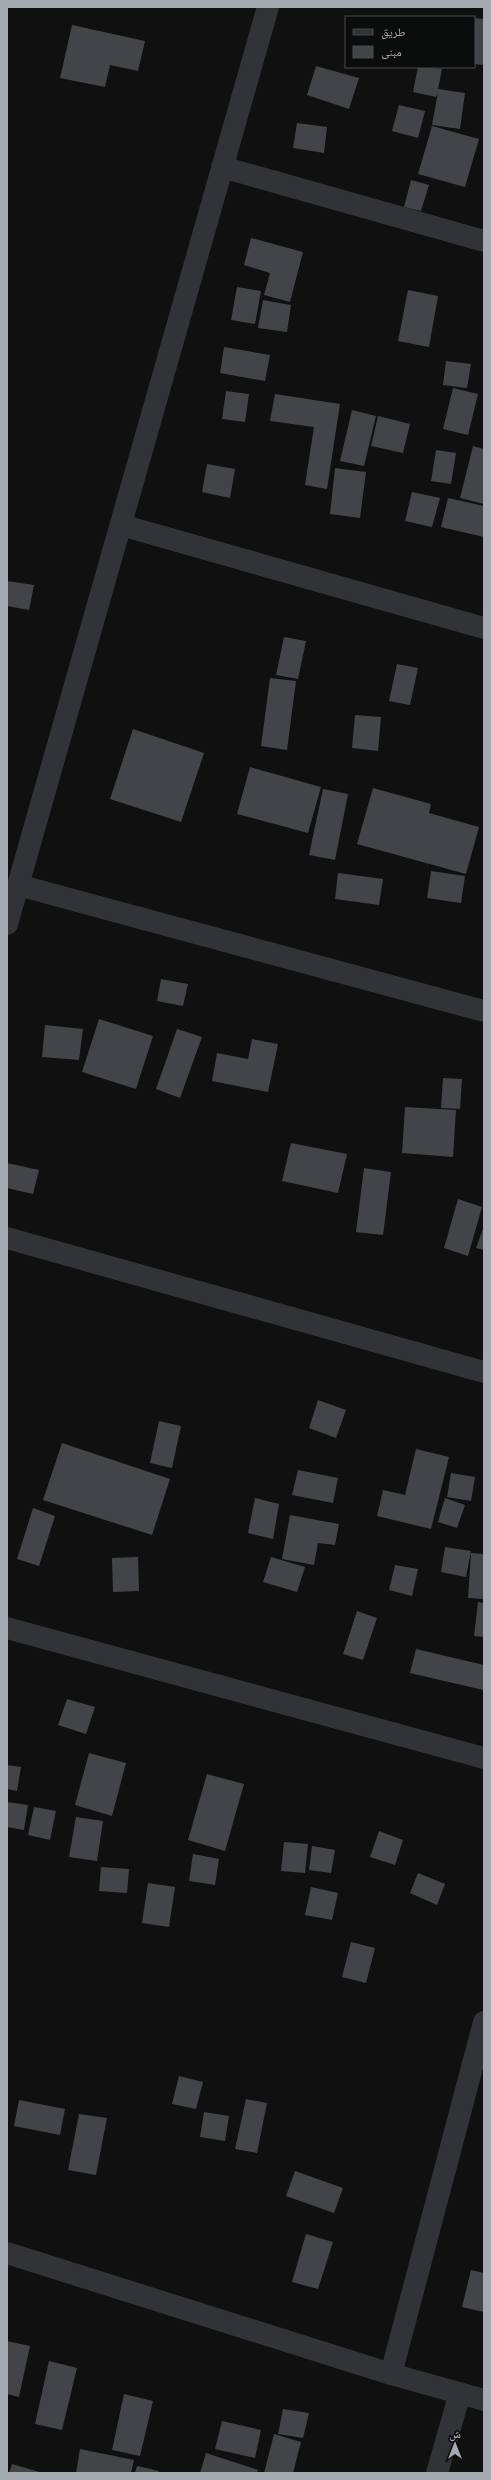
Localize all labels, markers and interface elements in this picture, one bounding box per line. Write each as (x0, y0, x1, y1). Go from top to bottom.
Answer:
legend (345, 16, 475, 68)
text: طريق (381, 24, 406, 39)
text: مبنى (381, 44, 402, 59)
north arrow (435, 2424, 475, 2464)
text: ش (449, 2427, 461, 2442)

